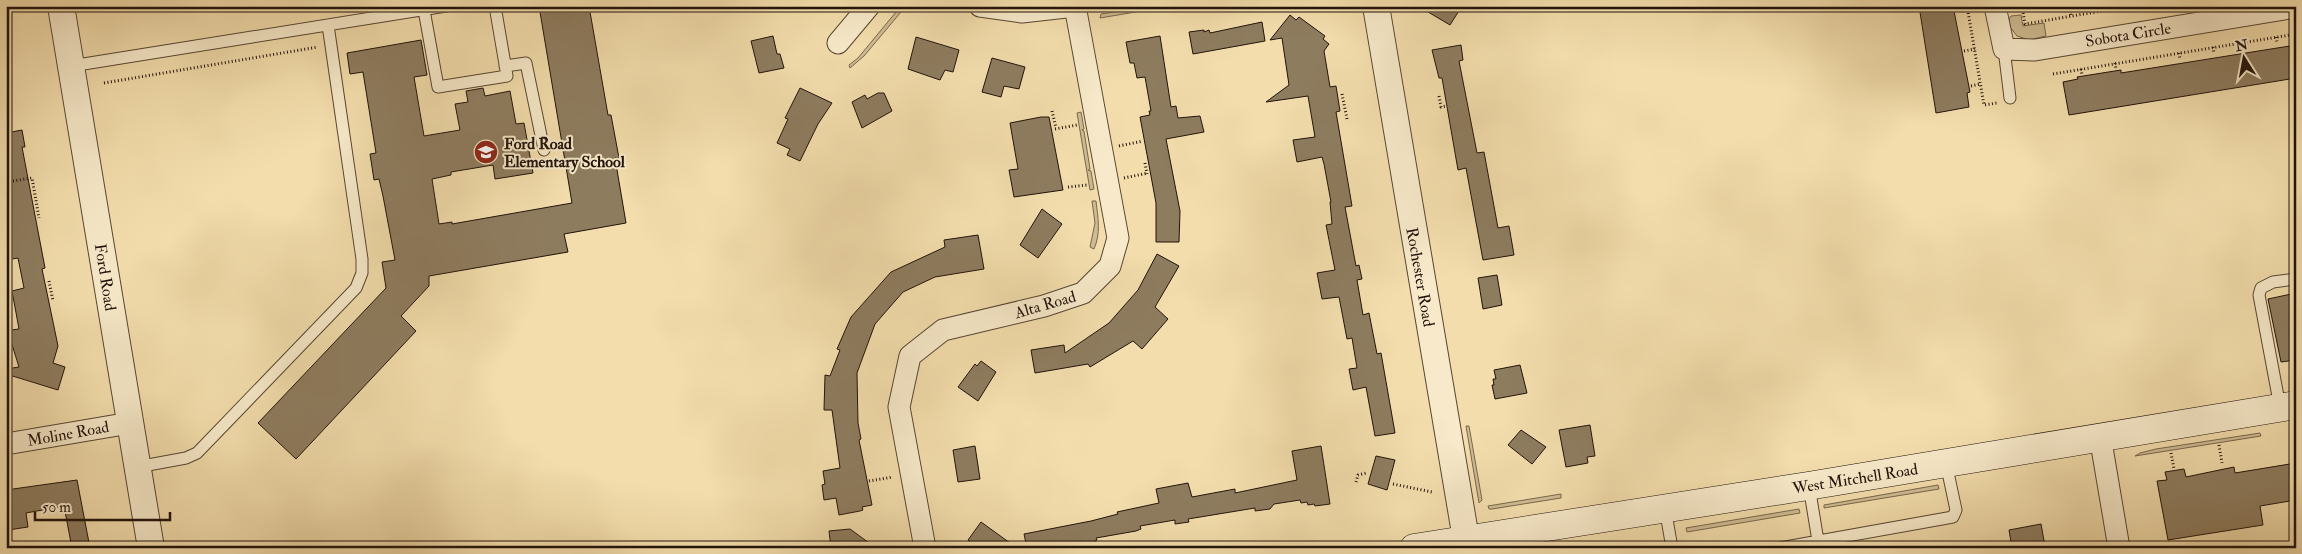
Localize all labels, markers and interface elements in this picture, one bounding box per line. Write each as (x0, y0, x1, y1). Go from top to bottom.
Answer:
street label: Sobota Circle (2084, 18, 2173, 52)
north arrow (2220, 32, 2270, 82)
text: N (2233, 36, 2250, 55)
place label: Ford Road Elementary School (504, 134, 626, 173)
school or university icon: Ford Road Elementary School (473, 139, 499, 165)
street label: Rochester Road (1401, 226, 1439, 329)
street label: Ford Road (90, 242, 120, 312)
street label: Alta Road (1011, 287, 1078, 323)
street label: Moline Road (26, 417, 111, 451)
street label: West Mitchell Road (1790, 459, 1920, 499)
scale bar (35, 489, 170, 521)
text: 50 m (42, 498, 71, 517)

